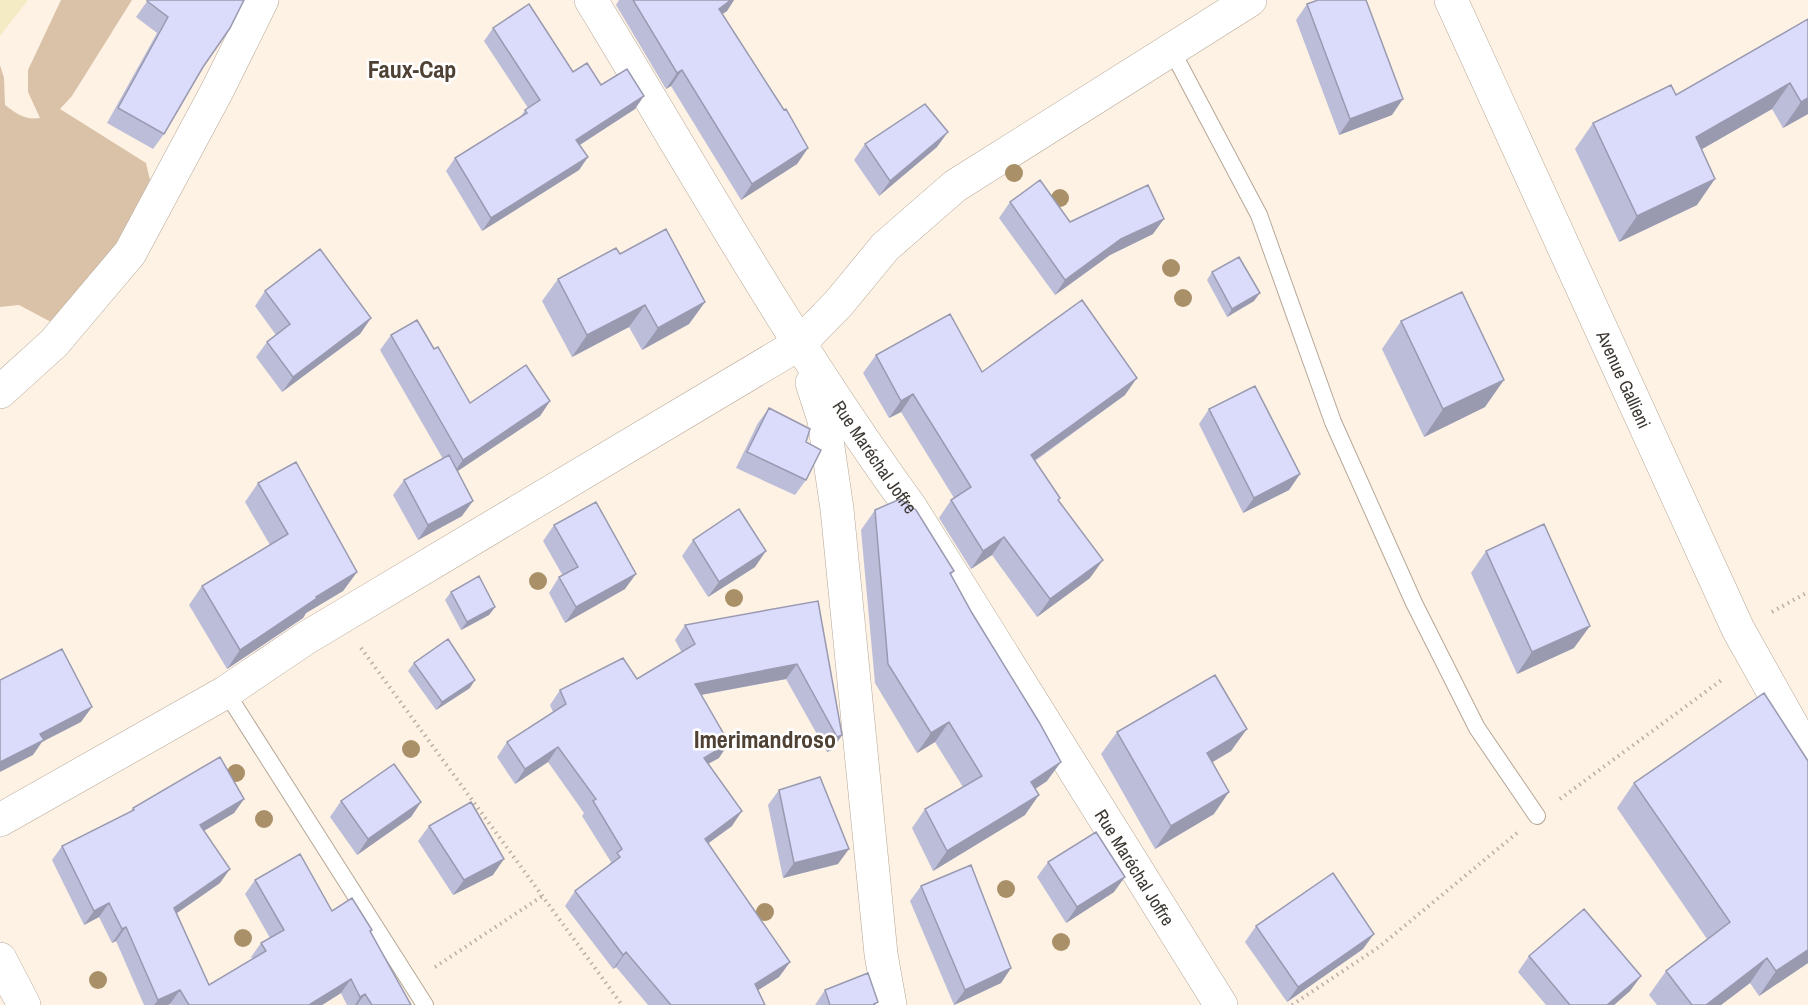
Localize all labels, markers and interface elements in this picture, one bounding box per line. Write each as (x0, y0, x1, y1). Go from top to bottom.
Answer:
district label: Faux-Cap (368, 53, 456, 85)
street label: Avenue Gallieni (1591, 326, 1657, 432)
street label: Rue Maréchal Joffre (827, 395, 923, 518)
district label: Imerimandroso (694, 723, 836, 755)
street label: Rue Maréchal Joffre (1089, 804, 1181, 930)

